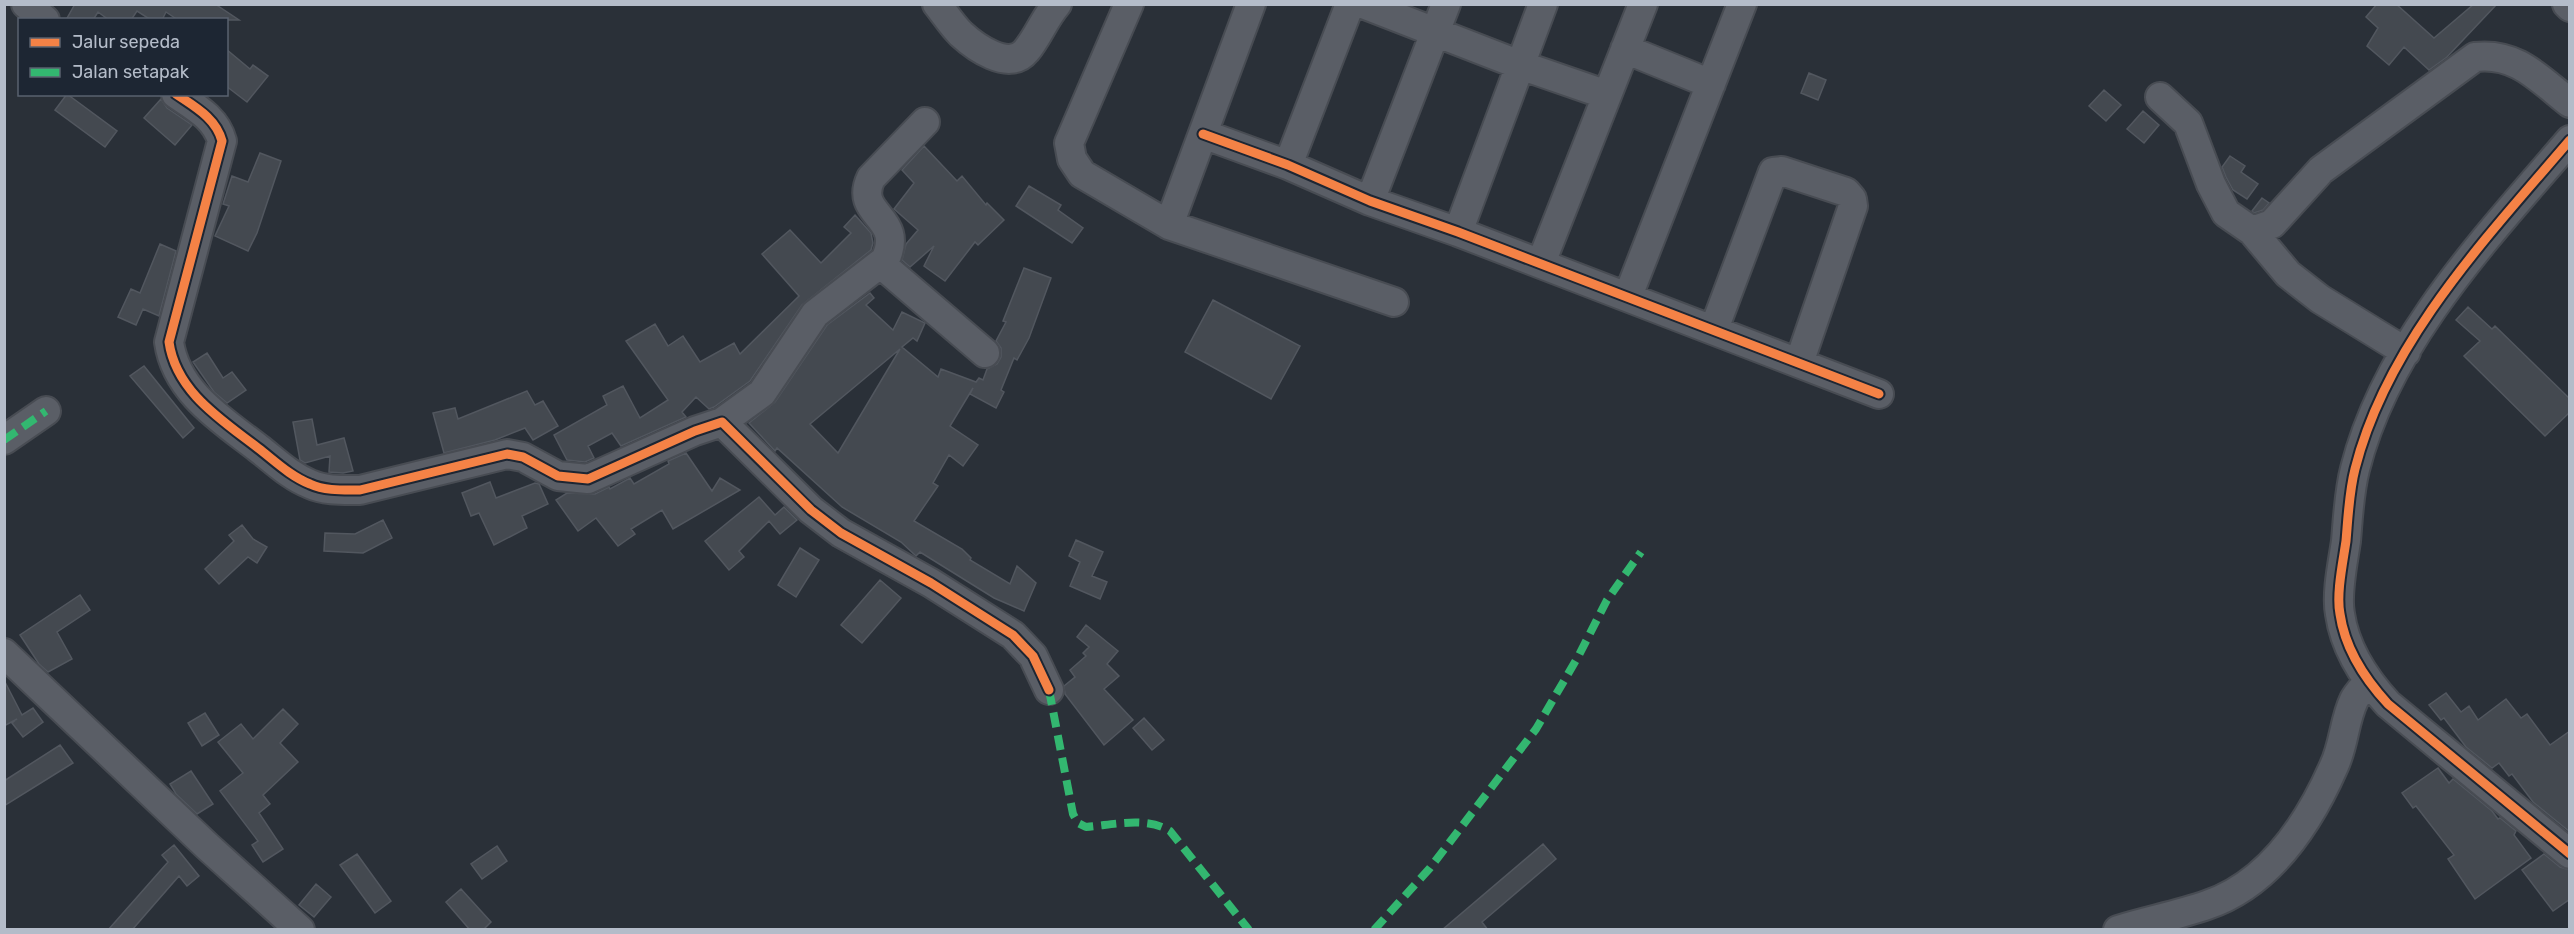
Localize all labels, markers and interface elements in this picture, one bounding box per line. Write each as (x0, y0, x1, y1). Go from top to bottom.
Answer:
legend (18, 18, 228, 96)
text: Jalur sepeda (72, 31, 180, 53)
text: Jalan setapak (72, 61, 190, 83)

